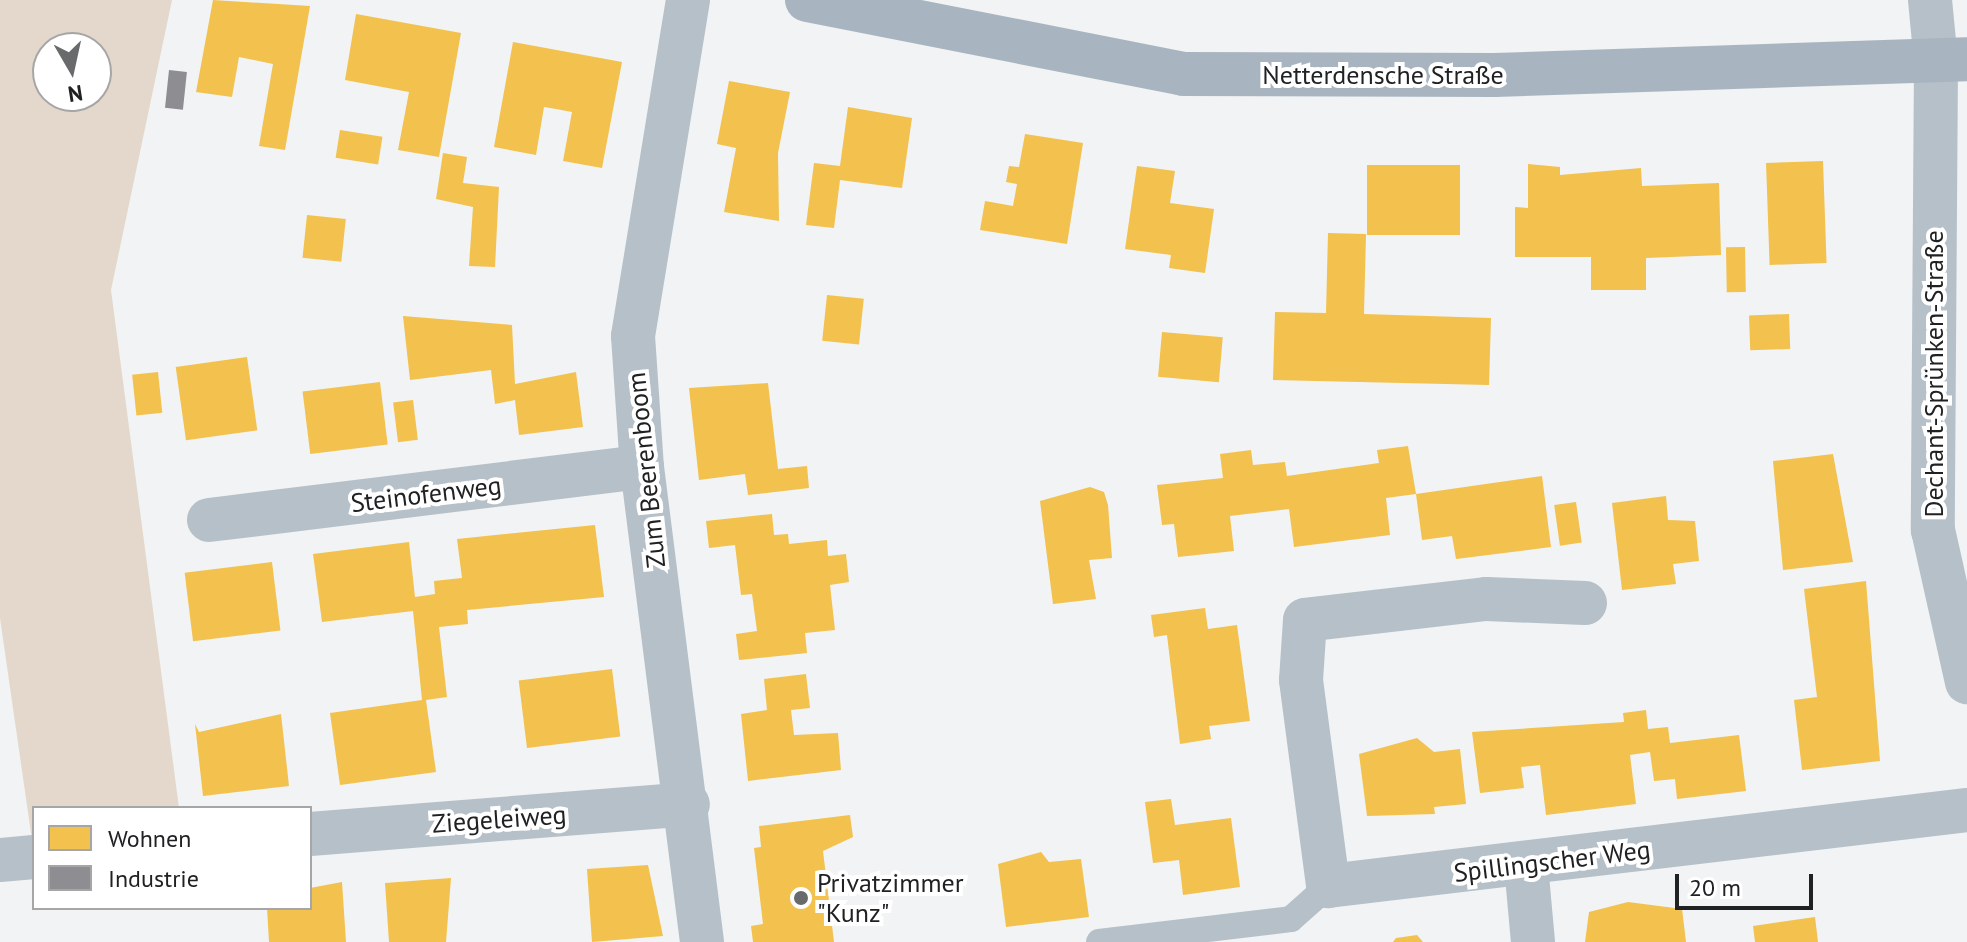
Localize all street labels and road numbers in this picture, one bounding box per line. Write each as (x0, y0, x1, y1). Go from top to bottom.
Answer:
street label: Netterdensche Straße (1262, 59, 1504, 91)
street label: Dechant-Sprünken-Straße (1918, 230, 1950, 518)
street label: Zum Beerenboom (620, 371, 672, 569)
street label: Steinofenweg (349, 469, 503, 519)
street label: Ziegeleiweg (431, 799, 567, 839)
street label: Spillingscher Weg (1452, 833, 1652, 889)

